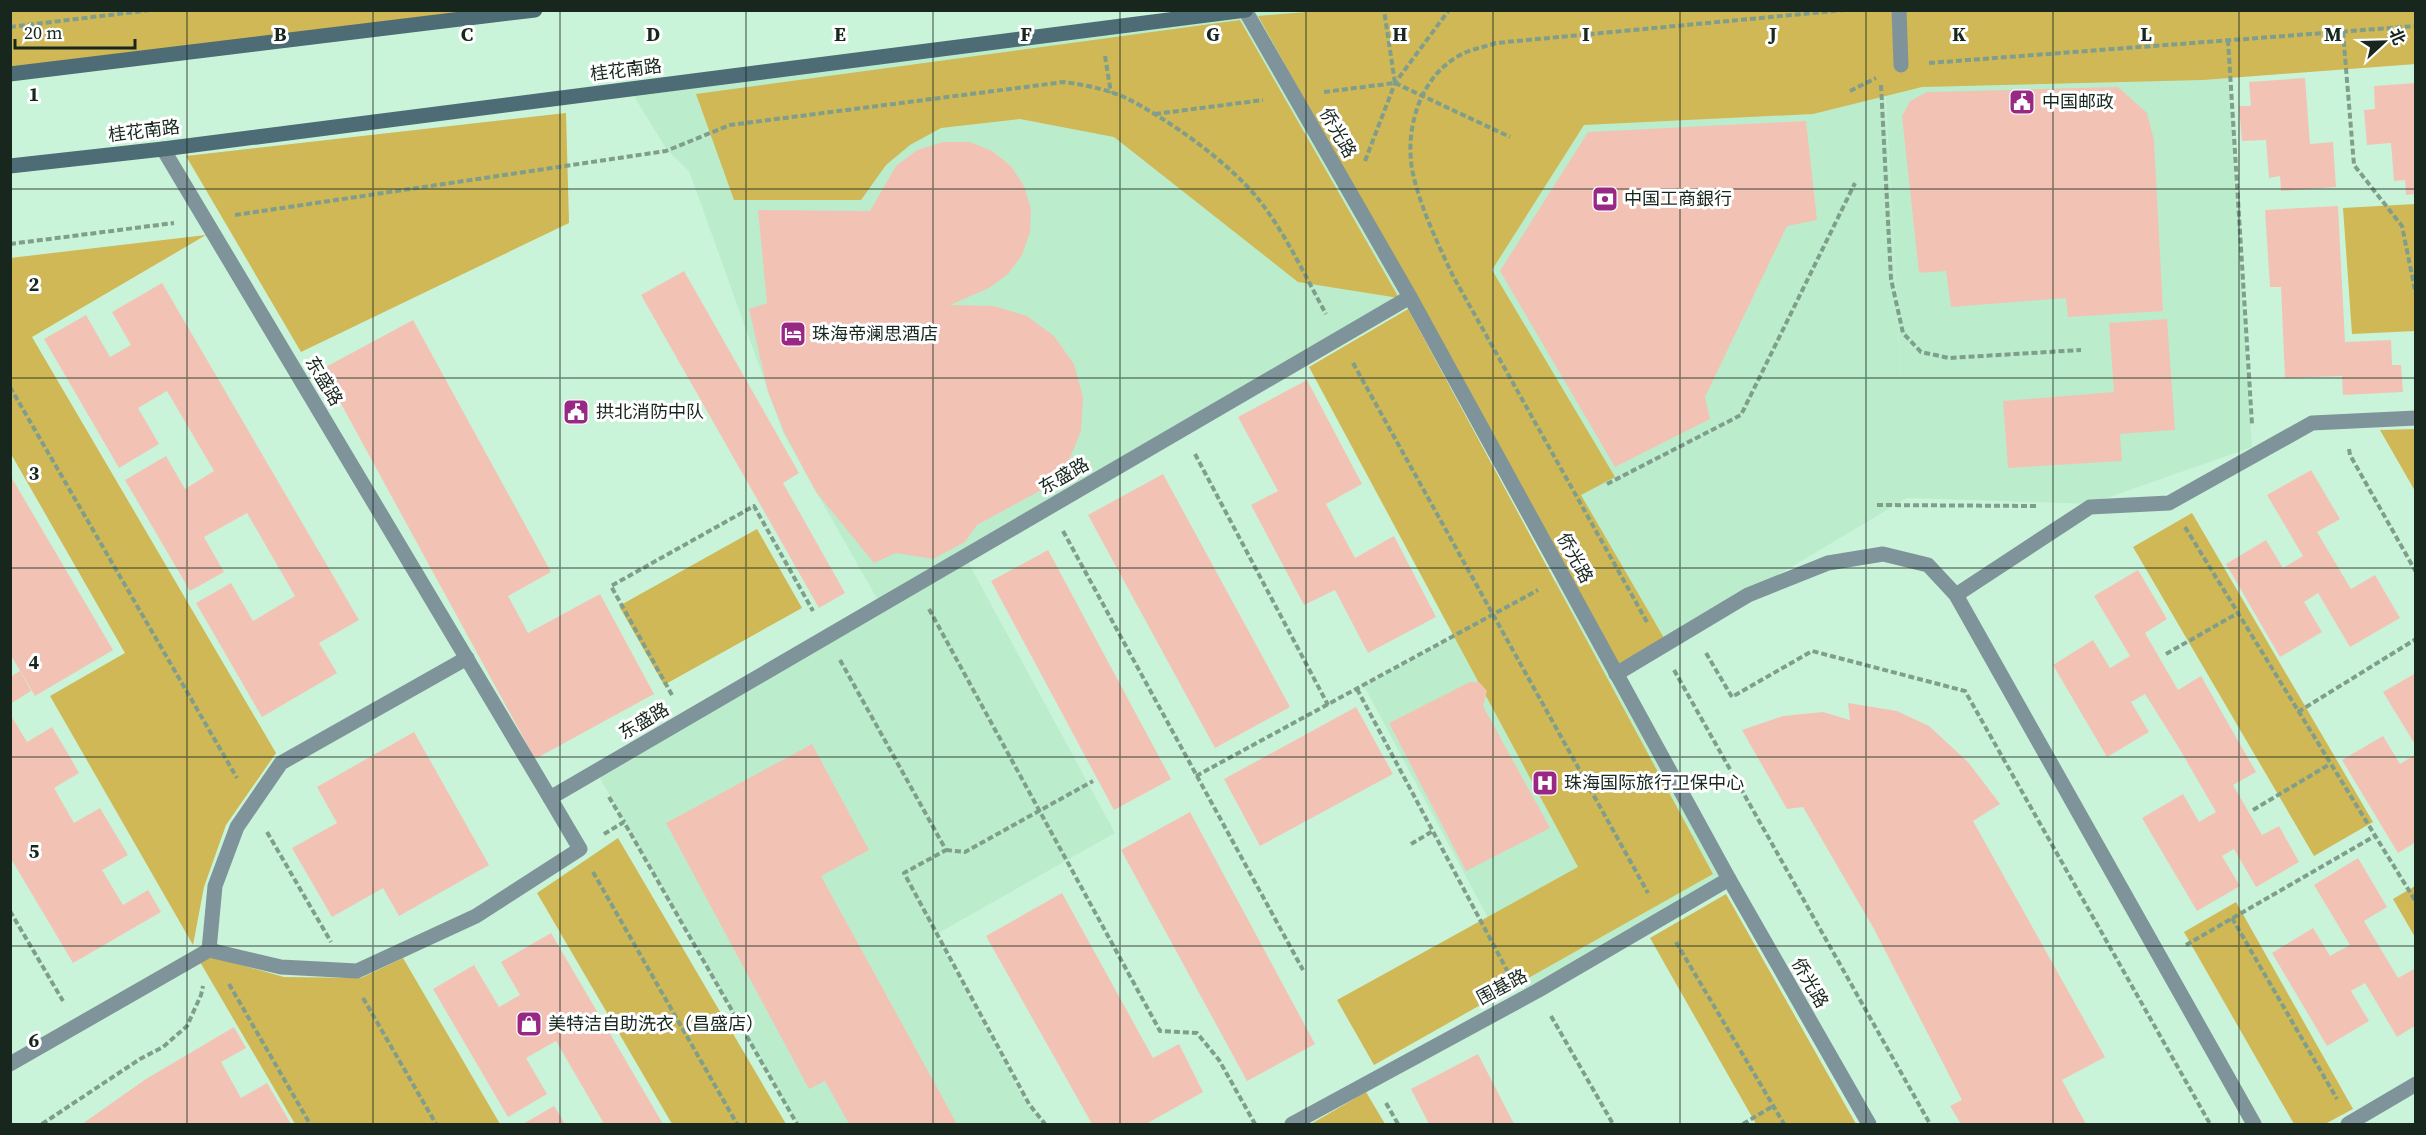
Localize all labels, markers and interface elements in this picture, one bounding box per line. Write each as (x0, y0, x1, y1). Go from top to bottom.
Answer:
scale bar (15, 12, 135, 50)
north arrow (2354, 12, 2414, 72)
text: 20 m (24, 20, 62, 45)
text: B (273, 20, 287, 48)
text: C (461, 20, 473, 48)
text: D (646, 20, 660, 48)
text: E (834, 20, 846, 48)
text: F (1020, 20, 1032, 48)
text: G (1206, 20, 1220, 48)
text: H (1392, 20, 1408, 48)
text: I (1582, 20, 1590, 48)
text: J (1767, 20, 1777, 48)
text: K (1952, 20, 1966, 48)
text: L (2140, 20, 2152, 48)
text: M (2324, 20, 2342, 48)
text: 北 (2385, 25, 2411, 48)
street label: 桂花南路 (589, 53, 663, 86)
text: 1 (29, 80, 39, 108)
public building icon: 中国邮政 (2007, 87, 2037, 117)
place label: 中国邮政 (2042, 89, 2114, 114)
street label: 侨光路 (1314, 103, 1363, 162)
street label: 桂花南路 (107, 114, 181, 147)
bank icon: 中国工商銀行 (1590, 184, 1620, 214)
place label: 中国工商銀行 (1624, 186, 1732, 211)
text: 2 (29, 270, 40, 298)
hotel icon: 珠海帝澜思酒店 (778, 319, 808, 349)
place label: 珠海帝澜思酒店 (812, 321, 938, 346)
street label: 东盛路 (300, 351, 349, 410)
public building icon: 拱北消防中队 (561, 397, 591, 427)
place label: 拱北消防中队 (596, 399, 704, 424)
street label: 东盛路 (1034, 451, 1093, 500)
text: 3 (29, 459, 40, 487)
street label: 侨光路 (1551, 528, 1599, 587)
text: 4 (29, 648, 40, 676)
street label: 东盛路 (614, 696, 673, 745)
hospital icon: 珠海国际旅行卫保中心 (1530, 768, 1560, 798)
place label: 珠海国际旅行卫保中心 (1564, 770, 1744, 795)
text: 5 (29, 837, 40, 865)
street label: 侨光路 (1786, 953, 1835, 1012)
street label: 围基路 (1472, 963, 1531, 1010)
shop icon: 美特洁自助洗衣（昌盛店） (514, 1009, 544, 1039)
place label: 美特洁自助洗衣（昌盛店） (548, 1011, 764, 1036)
text: 6 (29, 1026, 40, 1054)

